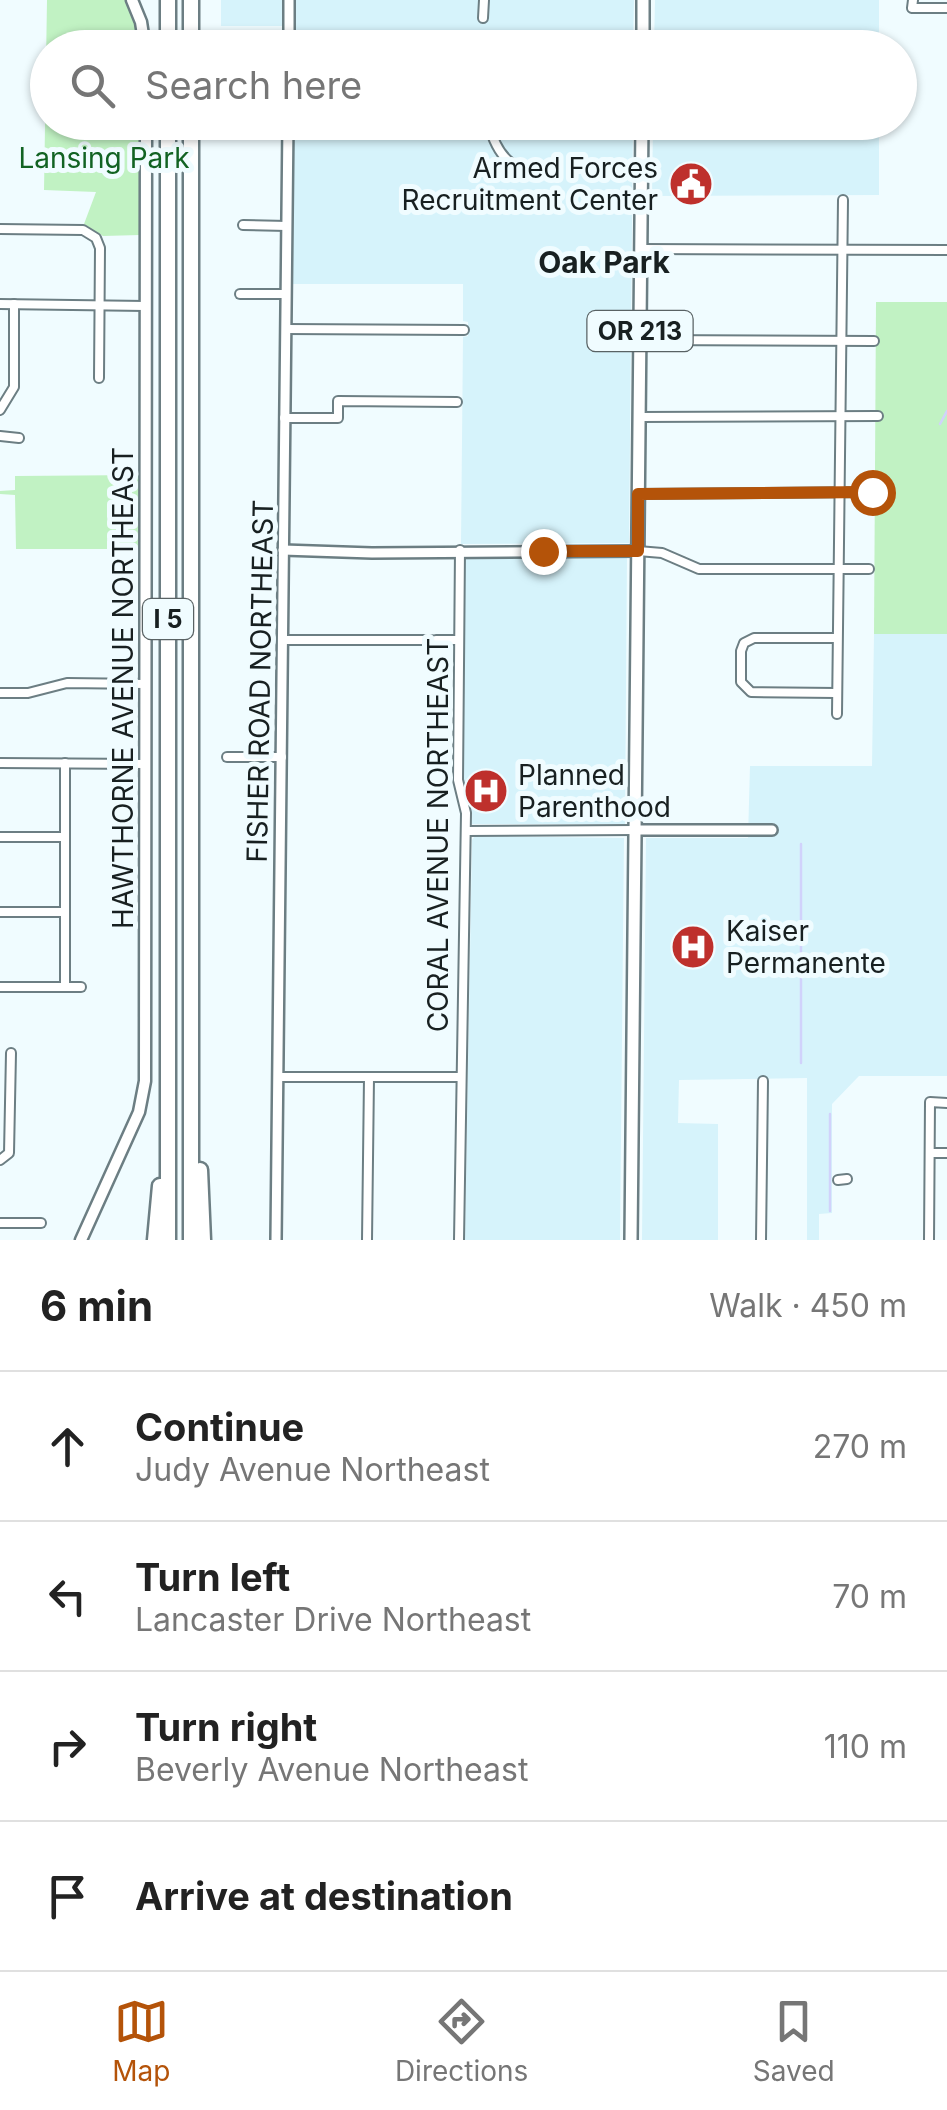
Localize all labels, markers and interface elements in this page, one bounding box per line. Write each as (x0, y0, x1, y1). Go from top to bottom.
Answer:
search box (30, 30, 917, 140)
icon: search (65, 58, 120, 113)
text: Search here (145, 62, 362, 108)
park label: Lansing Park (18, 141, 190, 175)
place label: Armed Forces Recruitment Center (402, 151, 658, 217)
public building icon: Armed Forces Recruitment Center (668, 161, 714, 207)
district label: Oak Park (538, 244, 670, 280)
road number: OR 213 (588, 311, 692, 351)
street label: HAWTHORNE AVENUE NORTHEAST (106, 447, 140, 929)
route start (850, 470, 896, 516)
street label: FISHER ROAD NORTHEAST (240, 499, 280, 863)
route end (521, 529, 567, 575)
road number: I 5 (143, 599, 193, 639)
street label: CORAL AVENUE NORTHEAST (421, 638, 455, 1032)
place label: Planned Parenthood (518, 758, 671, 824)
hospital icon: Planned Parenthood (463, 768, 509, 814)
place label: Kaiser Permanente (726, 914, 886, 980)
hospital icon: Kaiser Permanente (670, 924, 716, 970)
text: 6 min (40, 1280, 153, 1331)
text: Walk · 450 m (709, 1286, 907, 1325)
text: Continue (135, 1404, 304, 1450)
icon: ahead (40, 1419, 95, 1474)
text: 270 m (813, 1427, 907, 1466)
text: Judy Avenue Northeast (135, 1450, 490, 1489)
text: Turn left (135, 1554, 290, 1600)
icon: left (40, 1569, 95, 1624)
text: 70 m (832, 1577, 907, 1616)
text: Lancaster Drive Northeast (135, 1600, 531, 1639)
text: Turn right (135, 1704, 317, 1750)
icon: right (40, 1719, 95, 1774)
text: 110 m (824, 1727, 907, 1766)
text: Beverly Avenue Northeast (135, 1750, 528, 1789)
icon: arrive (40, 1869, 95, 1924)
text: Arrive at destination (135, 1873, 513, 1919)
tab: Map (112, 1994, 170, 2088)
tab: Directions (395, 1994, 528, 2088)
tab: Saved (753, 1994, 835, 2088)

